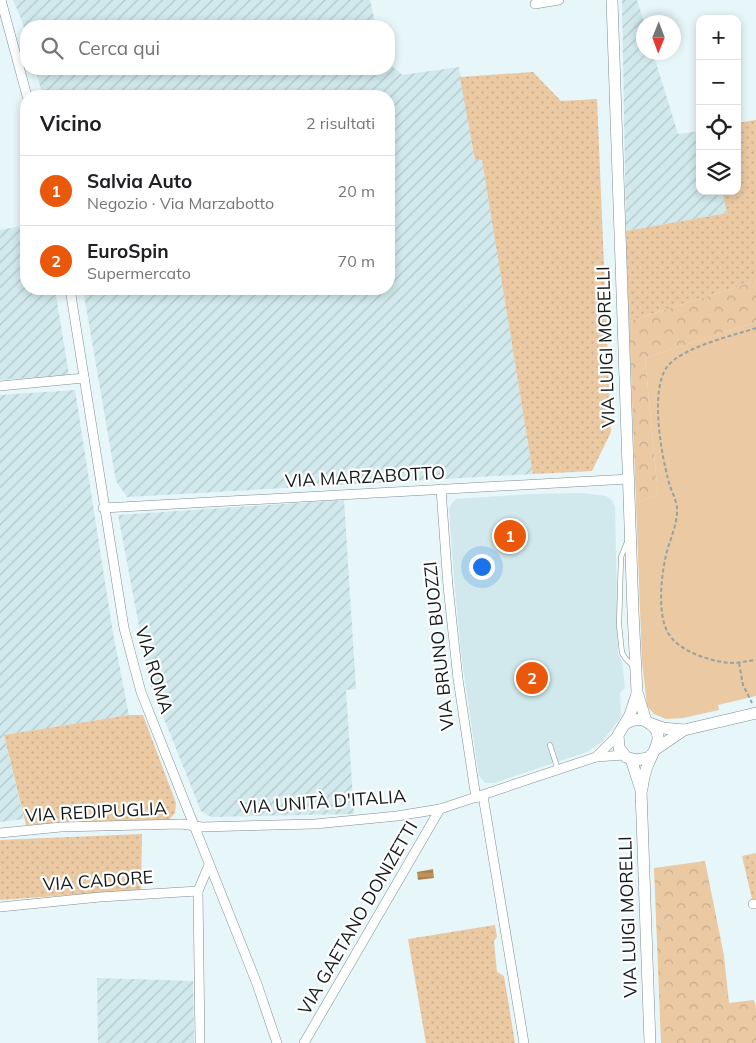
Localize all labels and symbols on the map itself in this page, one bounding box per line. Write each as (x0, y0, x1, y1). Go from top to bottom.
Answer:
north arrow (636, 15, 681, 60)
street label: VIA LUIGI MORELLI (591, 266, 620, 428)
street label: VIA MARZABOTTO (284, 461, 446, 492)
pin: 1 (494, 517, 526, 555)
your location (469, 554, 495, 580)
street label: VIA BRUNO BUOZZI (418, 560, 459, 732)
street label: VIA ROMA (130, 623, 179, 716)
pin: 2 (516, 659, 548, 697)
street label: VIA UNITÀ D'ITALIA (239, 784, 407, 819)
street label: VIA REDIPUGLIA (24, 796, 167, 827)
street label: VIA GAETANO DONIZETTI (293, 817, 422, 1019)
street label: VIA LUIGI MORELLI (613, 836, 642, 998)
street label: VIA CADORE (42, 865, 154, 896)

